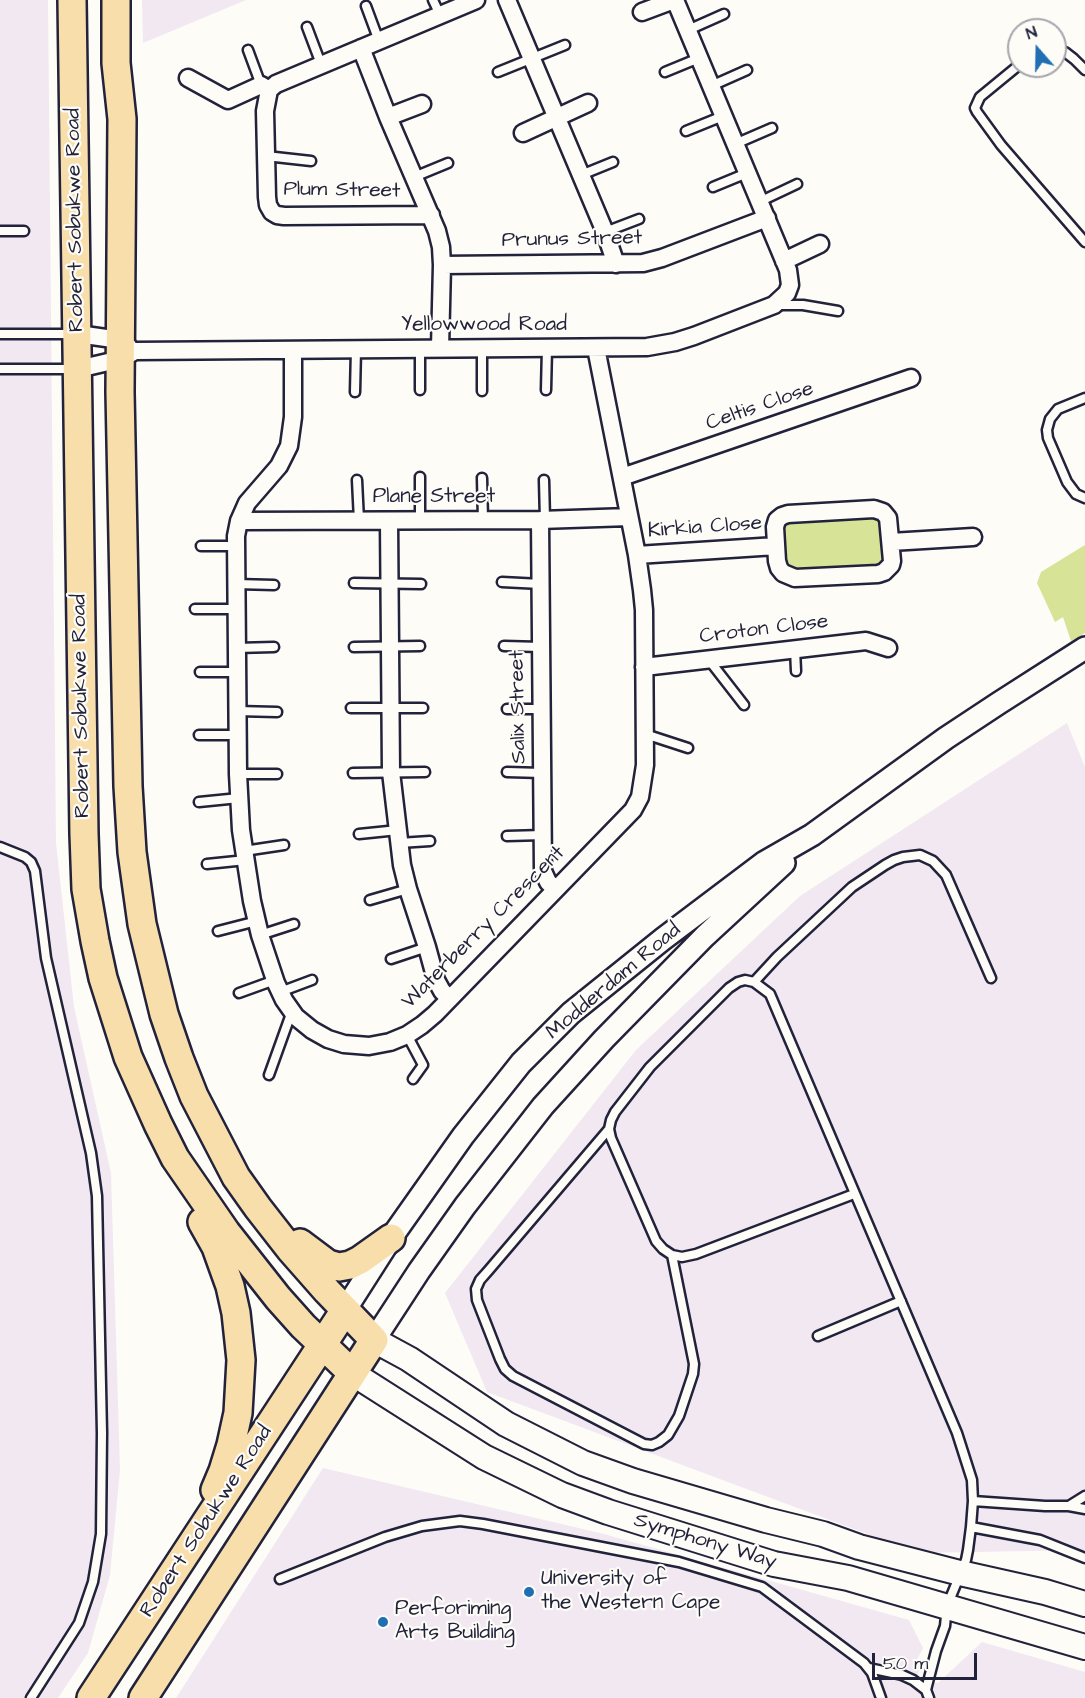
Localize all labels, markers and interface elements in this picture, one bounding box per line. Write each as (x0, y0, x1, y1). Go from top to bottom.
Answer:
north arrow (1007, 18, 1067, 78)
text: N (1023, 21, 1040, 45)
street label: Robert Sobukwe Road (61, 108, 91, 332)
street label: Plum Street (283, 177, 401, 205)
street label: Prunus Street (502, 226, 642, 254)
street label: Yellowwood Road (401, 313, 567, 339)
street label: Celtis Close (703, 377, 817, 437)
street label: Plane Street (373, 485, 495, 511)
street label: Kirkia Close (647, 511, 763, 545)
street label: Robert Sobukwe Road (67, 594, 97, 818)
street label: Croton Close (698, 610, 830, 650)
street label: Salix Street (505, 650, 533, 764)
street label: Waterberry Crescent (397, 841, 571, 1015)
street label: Modderdam Road (542, 918, 686, 1046)
street label: Robert Sobukwe Road (135, 1421, 279, 1623)
street label: Symphony Way (631, 1508, 779, 1576)
place label: University of the Western Cape (541, 1567, 720, 1617)
marker: University of the Western Cape (522, 1585, 536, 1599)
place label: Perforiming Arts Building (395, 1597, 515, 1647)
marker: Perforiming Arts Building (376, 1615, 390, 1629)
scale bar (875, 1641, 980, 1679)
text: 50 m (883, 1651, 928, 1676)

